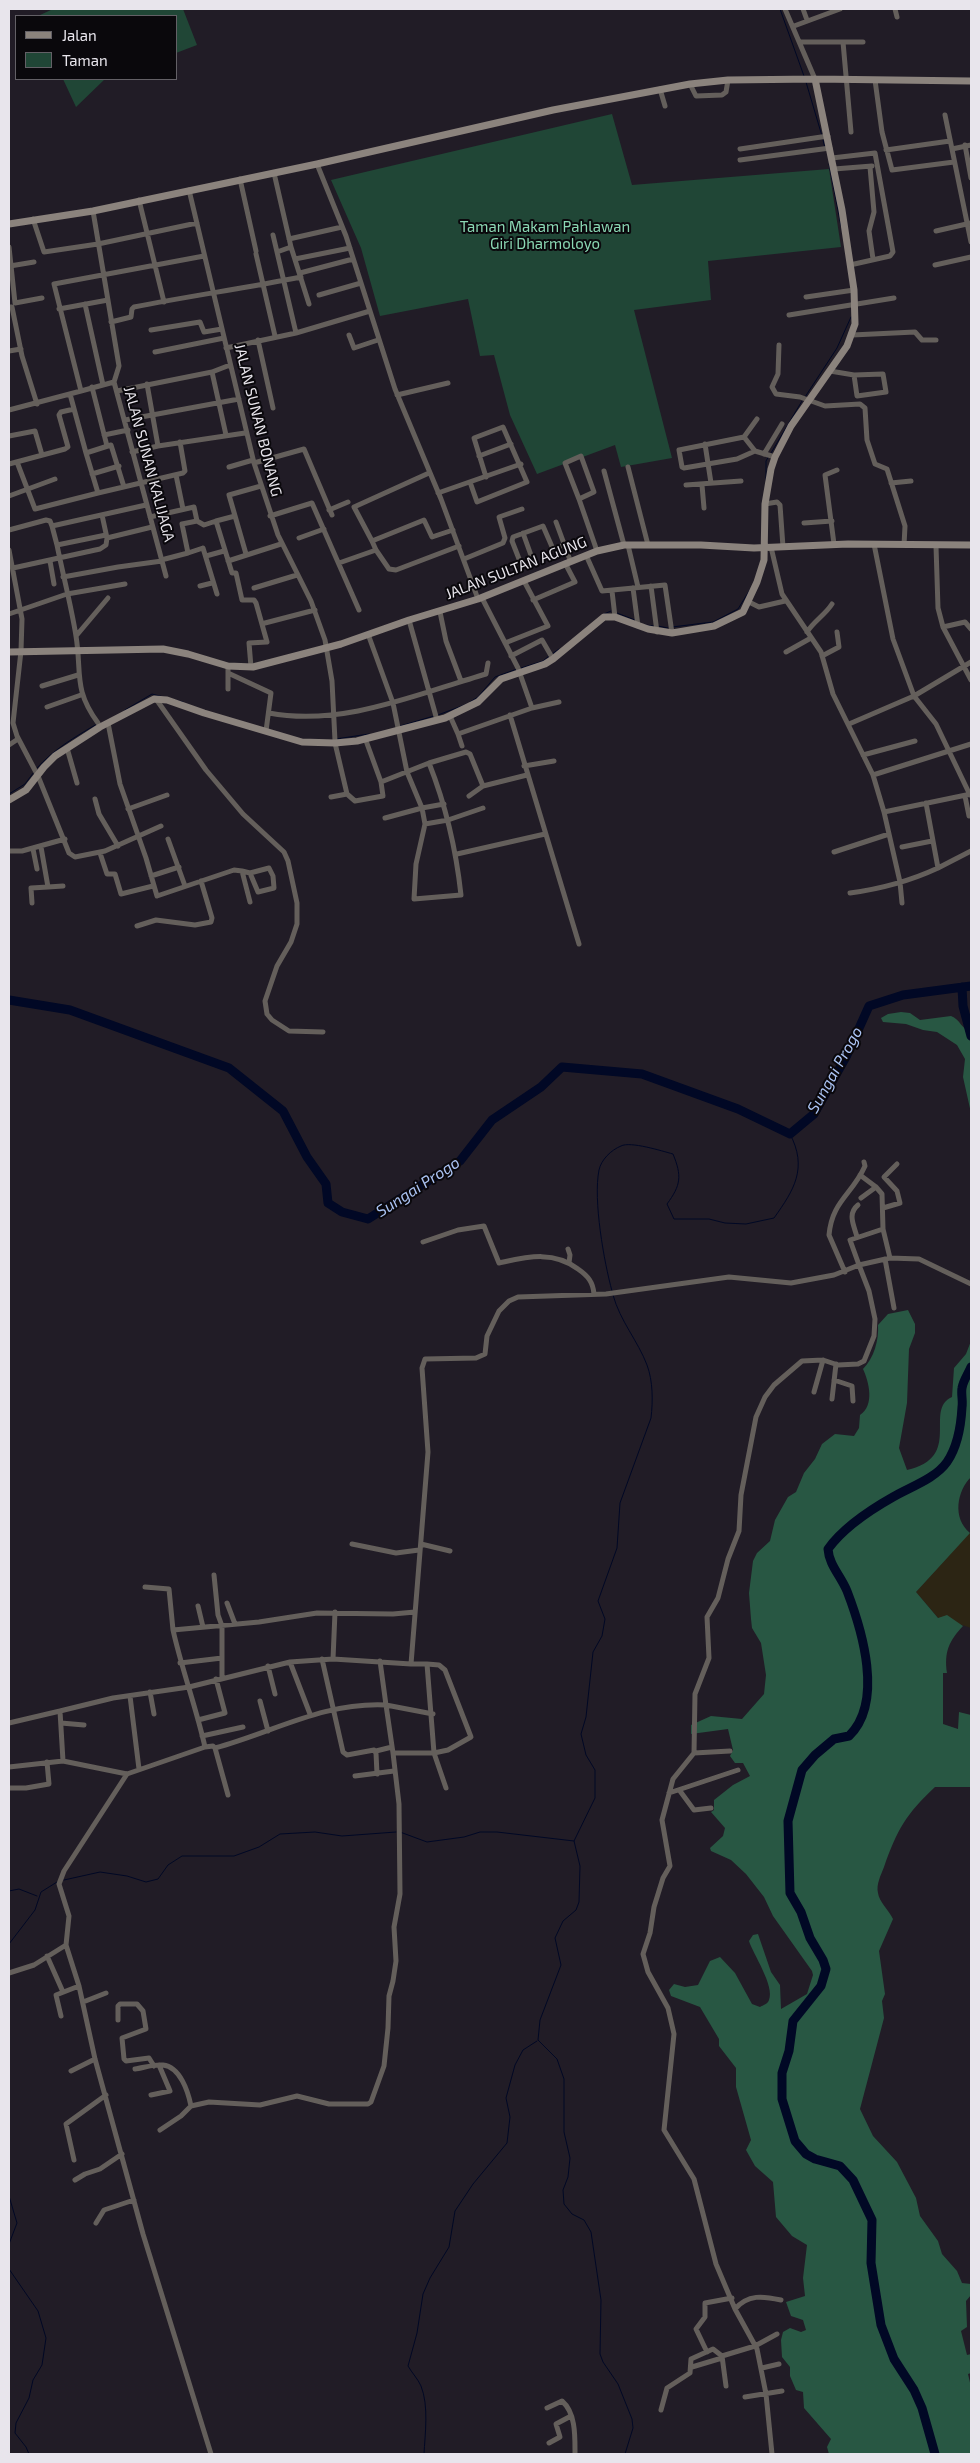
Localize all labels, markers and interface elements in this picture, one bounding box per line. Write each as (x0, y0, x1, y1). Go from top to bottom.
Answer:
legend (15, 15, 178, 80)
text: Jalan (62, 26, 97, 44)
text: Taman (62, 51, 108, 69)
park label: Taman Makam Pahlawan Giri Dharmoloyo (460, 218, 630, 253)
street label: JALAN SUNAN BONANG (230, 342, 286, 498)
street label: JALAN SUNAN KALIJAGA (120, 384, 178, 544)
street label: JALAN SULTAN AGUNG (443, 533, 589, 603)
water label: Sungai Progo (803, 1023, 867, 1117)
water label: Sungai Progo (373, 1153, 463, 1221)

